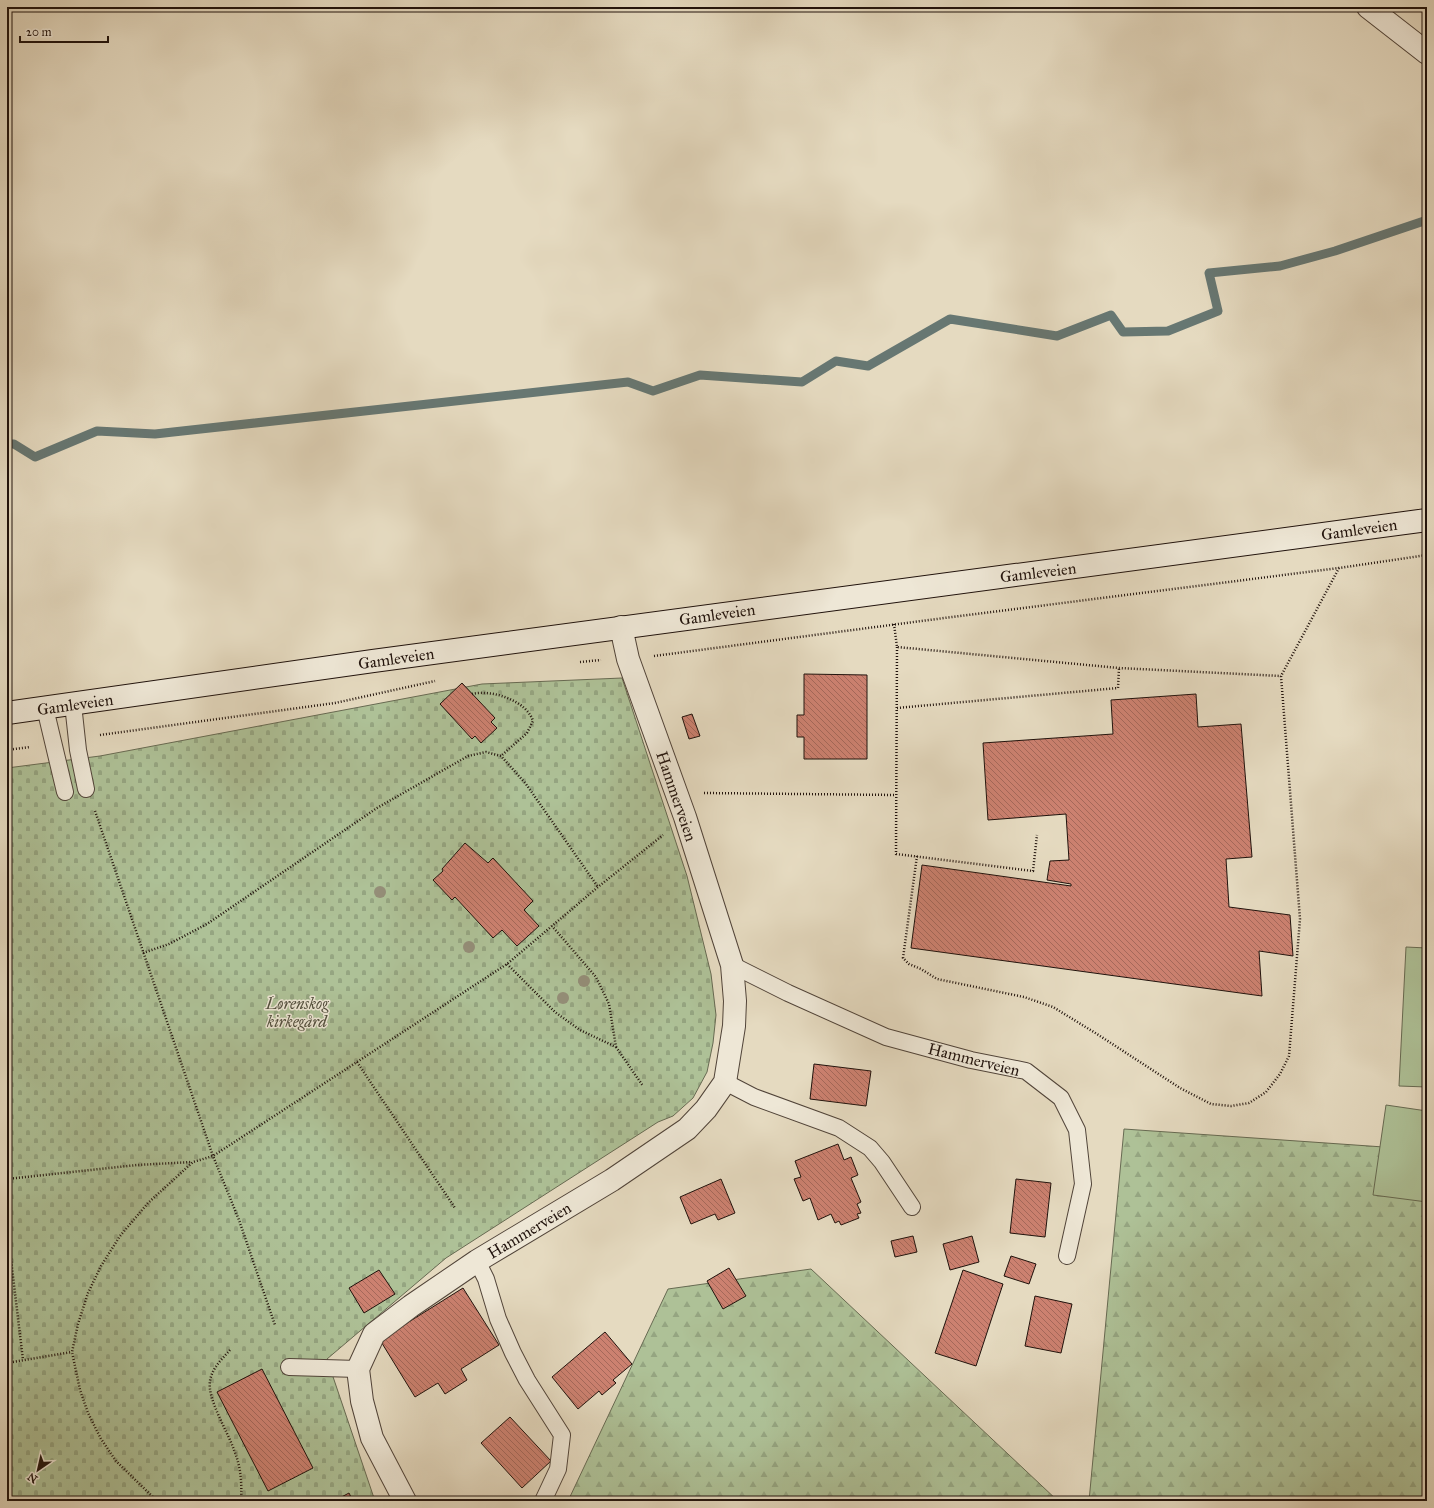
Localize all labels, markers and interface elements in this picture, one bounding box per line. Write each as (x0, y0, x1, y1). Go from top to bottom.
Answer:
scale bar (20, 18, 108, 44)
text: 20 m (26, 25, 52, 39)
street label: Gamleveien (1320, 515, 1399, 544)
street label: Gamleveien (999, 558, 1078, 587)
street label: Gamleveien (678, 600, 757, 629)
street label: Gamleveien (357, 644, 436, 673)
street label: Gamleveien (36, 690, 115, 719)
street label: Hammerveien (652, 749, 701, 844)
park label: Lørenskog kirkegård (265, 994, 329, 1031)
street label: Hammerveien (926, 1039, 1022, 1080)
street label: Hammerveien (484, 1198, 575, 1263)
north arrow (18, 1450, 58, 1490)
text: N (25, 1470, 40, 1486)

